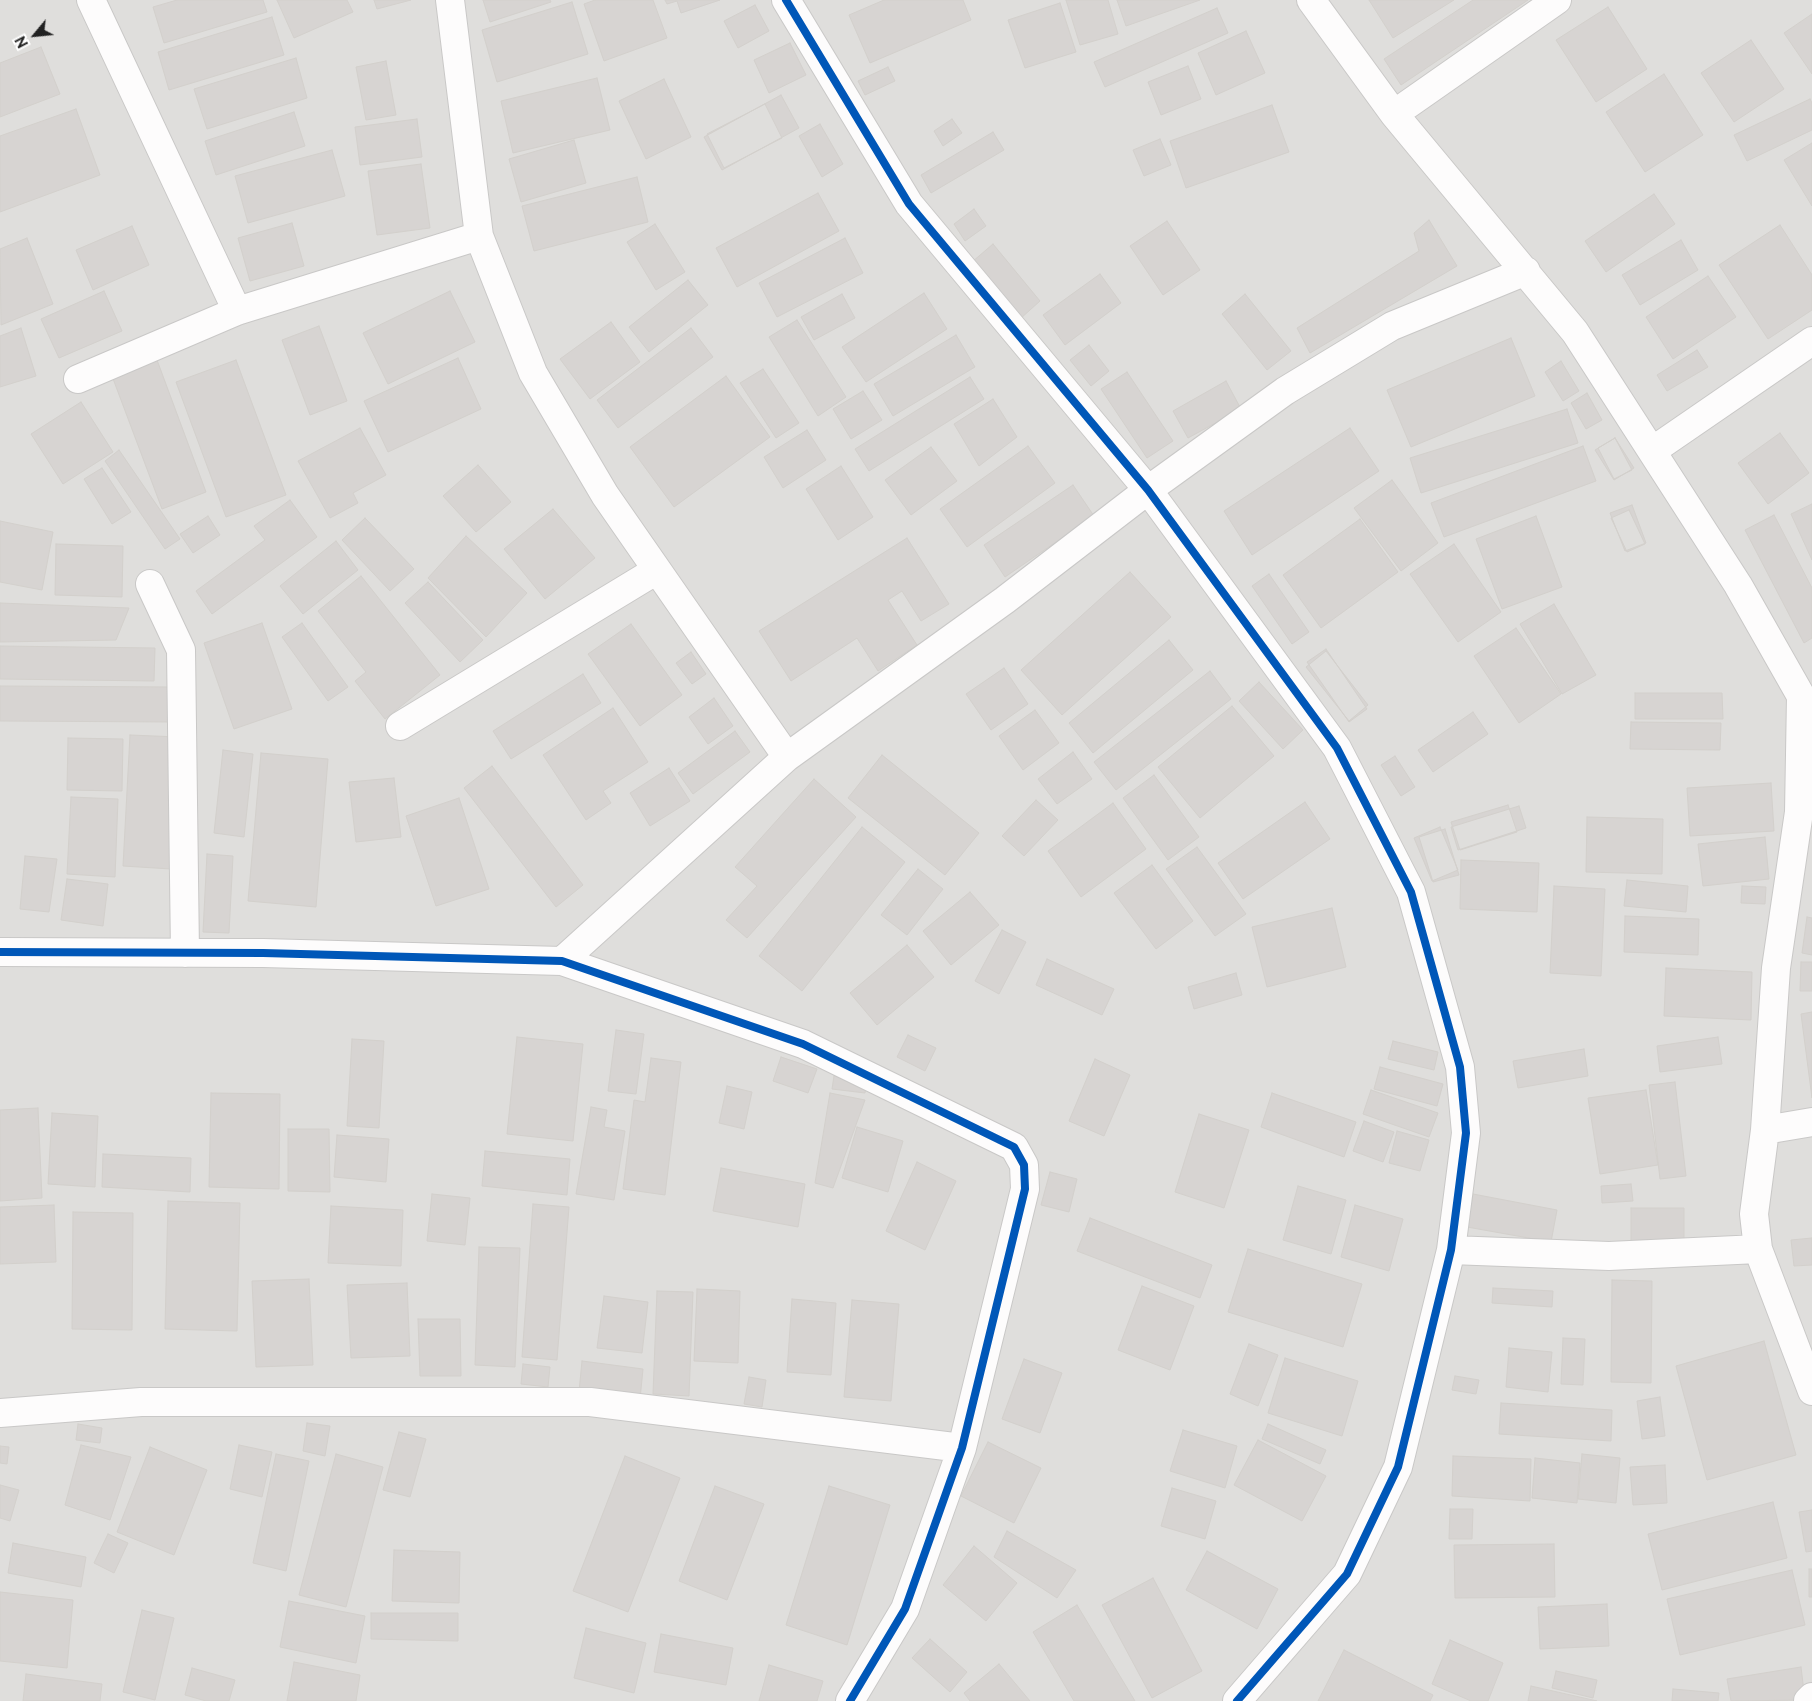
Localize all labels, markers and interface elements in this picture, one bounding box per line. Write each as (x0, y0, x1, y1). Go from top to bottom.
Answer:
north arrow (10, 10, 60, 60)
text: N (12, 34, 31, 51)

